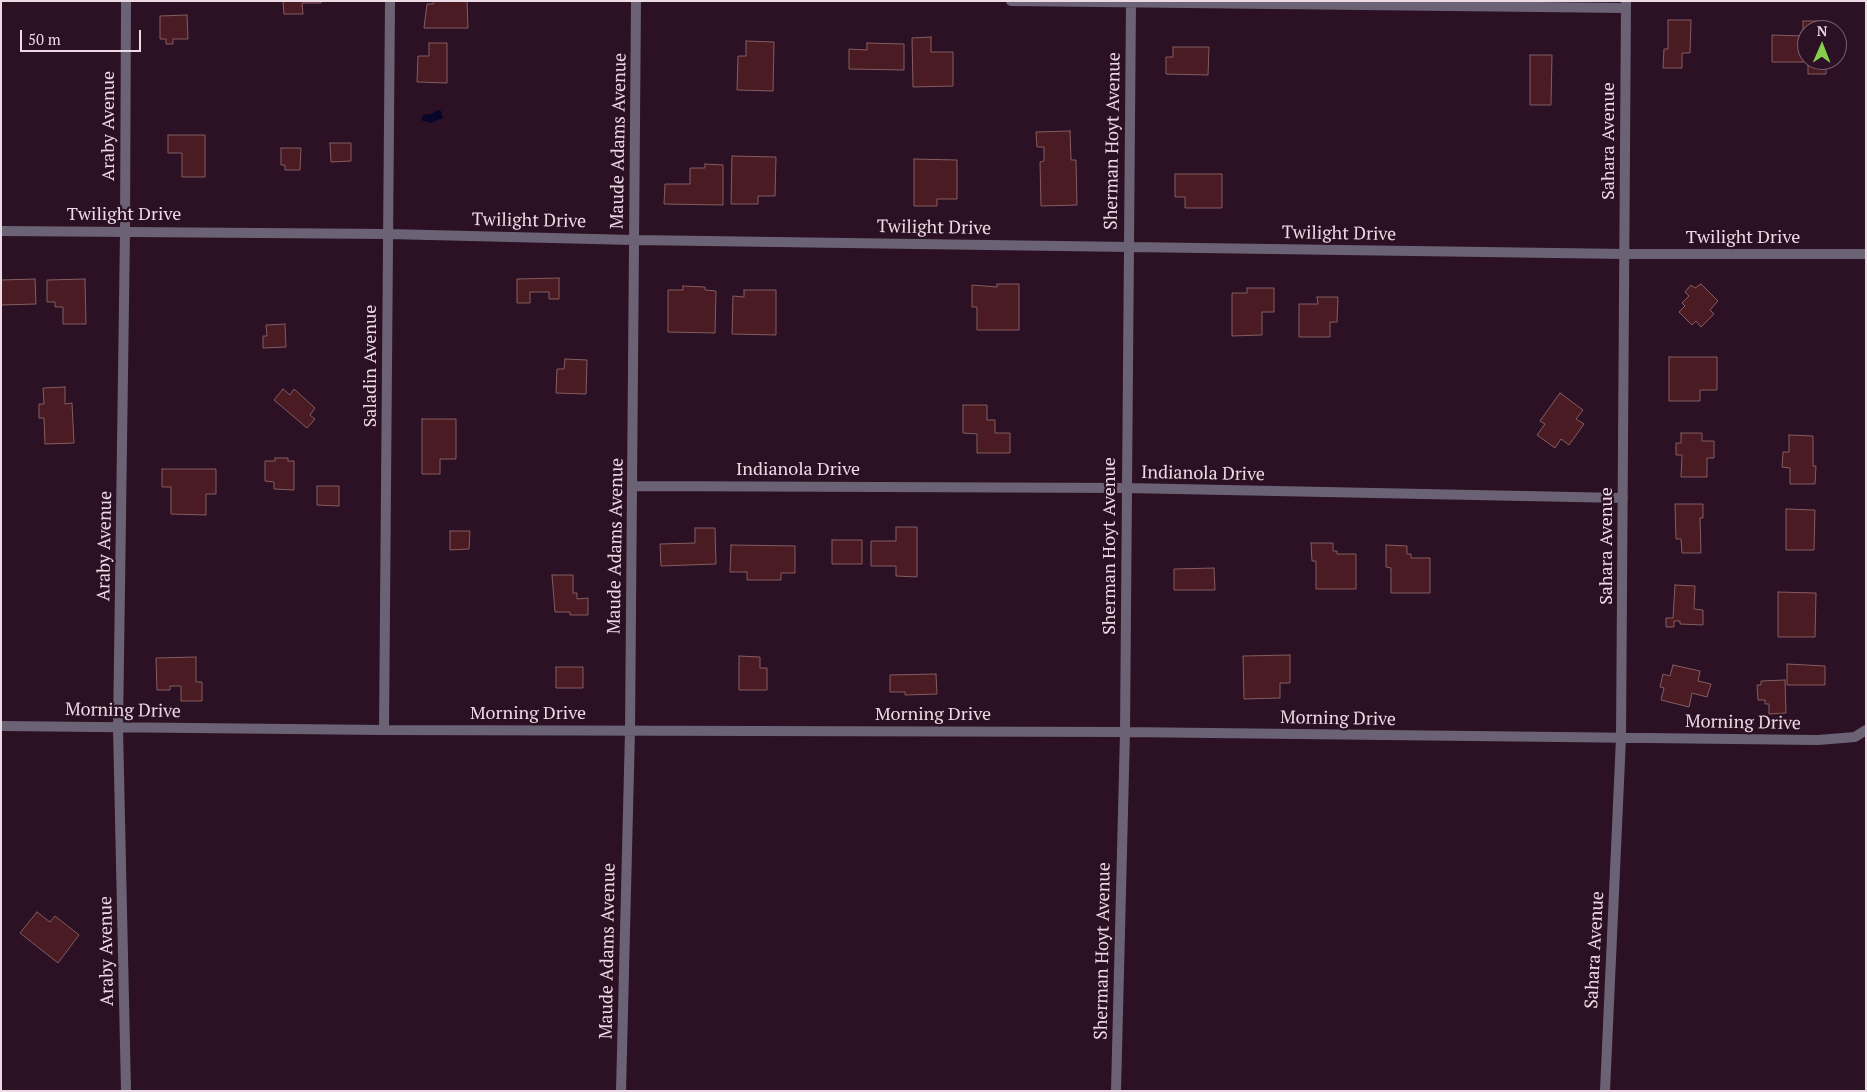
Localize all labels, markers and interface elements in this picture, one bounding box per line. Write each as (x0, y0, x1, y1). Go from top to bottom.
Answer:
scale bar (22, 20, 144, 52)
north arrow (1797, 20, 1847, 70)
text: N (1817, 21, 1828, 40)
text: 50 m (28, 29, 61, 49)
street label: Sherman Hoyt Avenue (1101, 52, 1125, 230)
street label: Maude Adams Avenue (607, 53, 631, 229)
street label: Araby Avenue (98, 71, 120, 181)
street label: Sahara Avenue (1598, 82, 1620, 200)
street label: Twilight Drive (67, 204, 181, 226)
street label: Twilight Drive (472, 209, 586, 233)
street label: Twilight Drive (877, 216, 991, 240)
street label: Twilight Drive (1282, 222, 1396, 246)
street label: Twilight Drive (1686, 227, 1800, 249)
street label: Saladin Avenue (360, 305, 382, 427)
street label: Sherman Hoyt Avenue (1099, 457, 1121, 635)
street label: Maude Adams Avenue (604, 458, 628, 634)
street label: Indianola Drive (736, 459, 860, 481)
street label: Indianola Drive (1141, 462, 1265, 486)
street label: Sahara Avenue (1596, 487, 1618, 605)
street label: Araby Avenue (93, 491, 117, 601)
street label: Morning Drive (65, 699, 181, 723)
street label: Morning Drive (470, 703, 586, 725)
street label: Morning Drive (875, 704, 991, 726)
street label: Morning Drive (1280, 707, 1396, 731)
street label: Morning Drive (1685, 711, 1801, 735)
street label: Sherman Hoyt Avenue (1091, 862, 1115, 1040)
street label: Maude Adams Avenue (596, 863, 620, 1039)
street label: Sahara Avenue (1581, 891, 1609, 1009)
street label: Araby Avenue (95, 896, 119, 1006)

